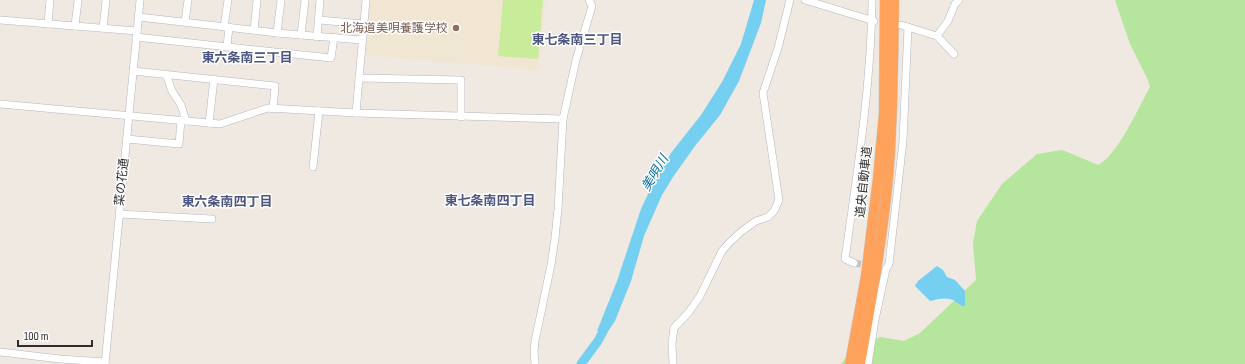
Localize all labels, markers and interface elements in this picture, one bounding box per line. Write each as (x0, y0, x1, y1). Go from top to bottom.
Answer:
place label: 北海道美唄養護学校 (340, 21, 448, 36)
marker: 北海道美唄養護学校 (451, 23, 461, 33)
district label: 東七条南三丁目 (531, 32, 623, 48)
district label: 東六条南三丁目 (201, 50, 293, 66)
street label: 道央自動車道 (853, 145, 875, 219)
water label: 美唄川 (638, 150, 673, 194)
street label: 菜の花通 (112, 157, 132, 207)
district label: 東七条南四丁目 (444, 193, 536, 209)
district label: 東六条南四丁目 (181, 194, 273, 210)
scale bar (18, 322, 92, 348)
text: 100 m (24, 329, 49, 344)

